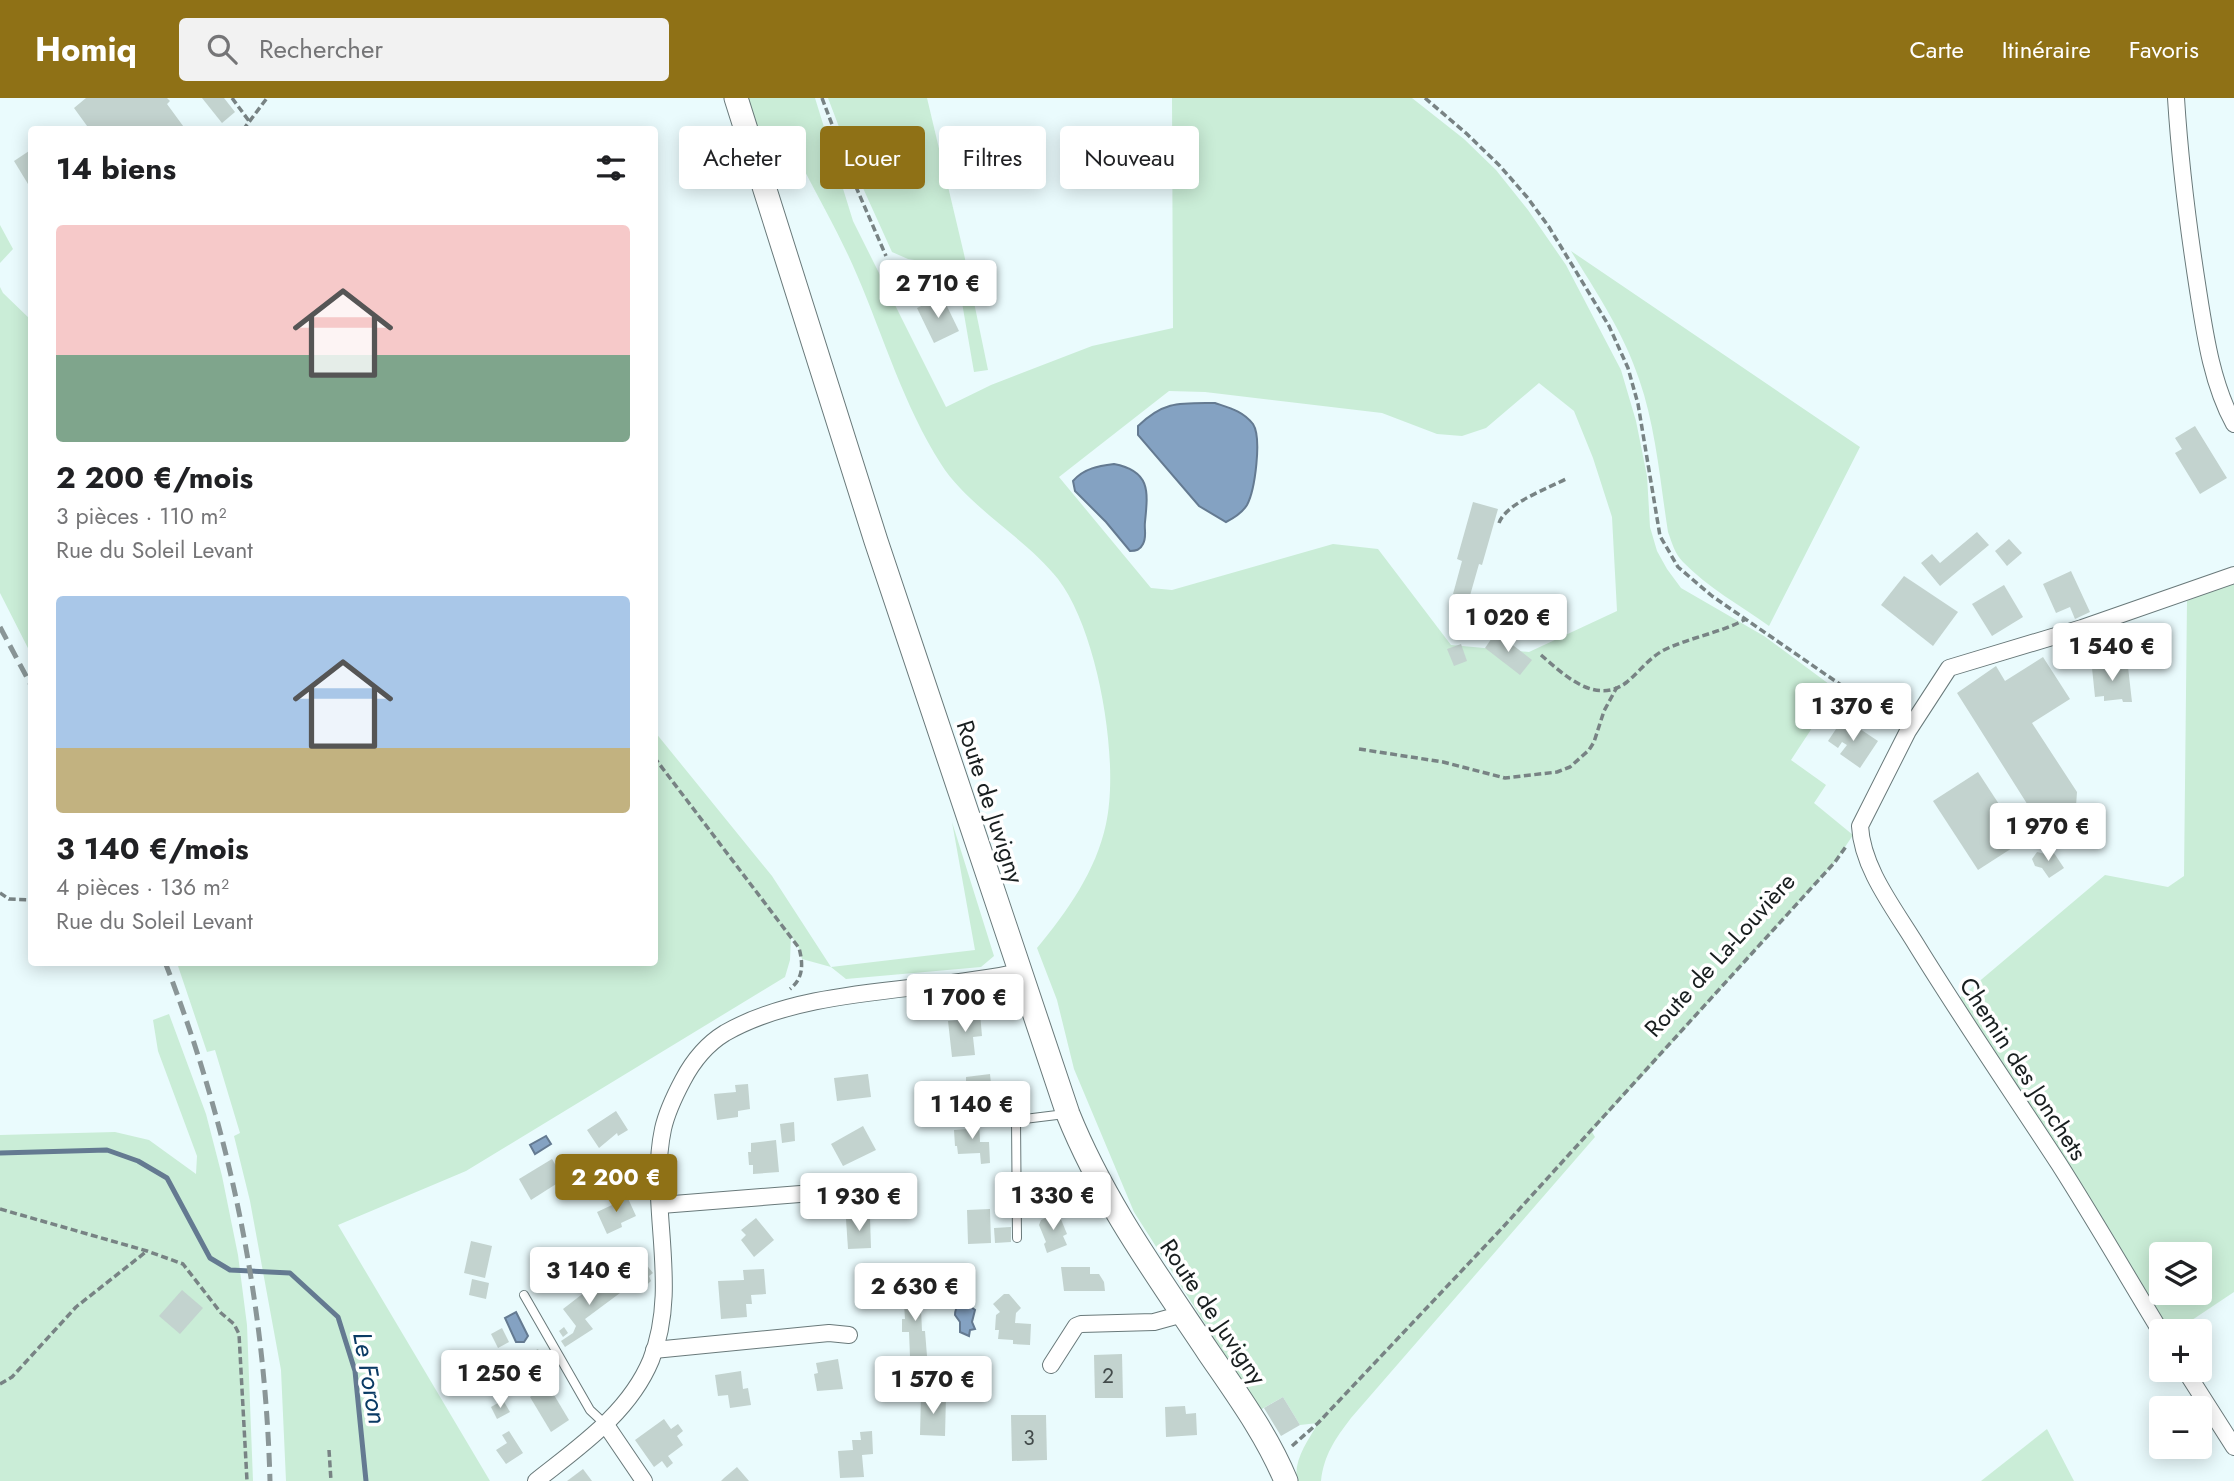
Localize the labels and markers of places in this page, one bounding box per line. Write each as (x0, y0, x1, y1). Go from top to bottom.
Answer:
pin: 2 710 € (873, 260, 1003, 320)
pin: 1 020 € (1443, 594, 1573, 654)
pin: 1 540 € (2047, 624, 2177, 683)
pin: 1 370 € (1788, 684, 1918, 743)
pin: 1 970 € (1983, 804, 2113, 863)
pin: 1 700 € (900, 974, 1030, 1034)
pin: 1 140 € (907, 1082, 1037, 1141)
pin: 2 200 € (551, 1154, 681, 1214)
pin: 1 330 € (988, 1172, 1118, 1232)
pin: 1 930 € (794, 1174, 924, 1233)
pin: 3 140 € (524, 1248, 654, 1307)
pin: 2 630 € (850, 1264, 980, 1323)
pin: 1 250 € (435, 1350, 565, 1410)
pin: 1 570 € (868, 1356, 998, 1416)

